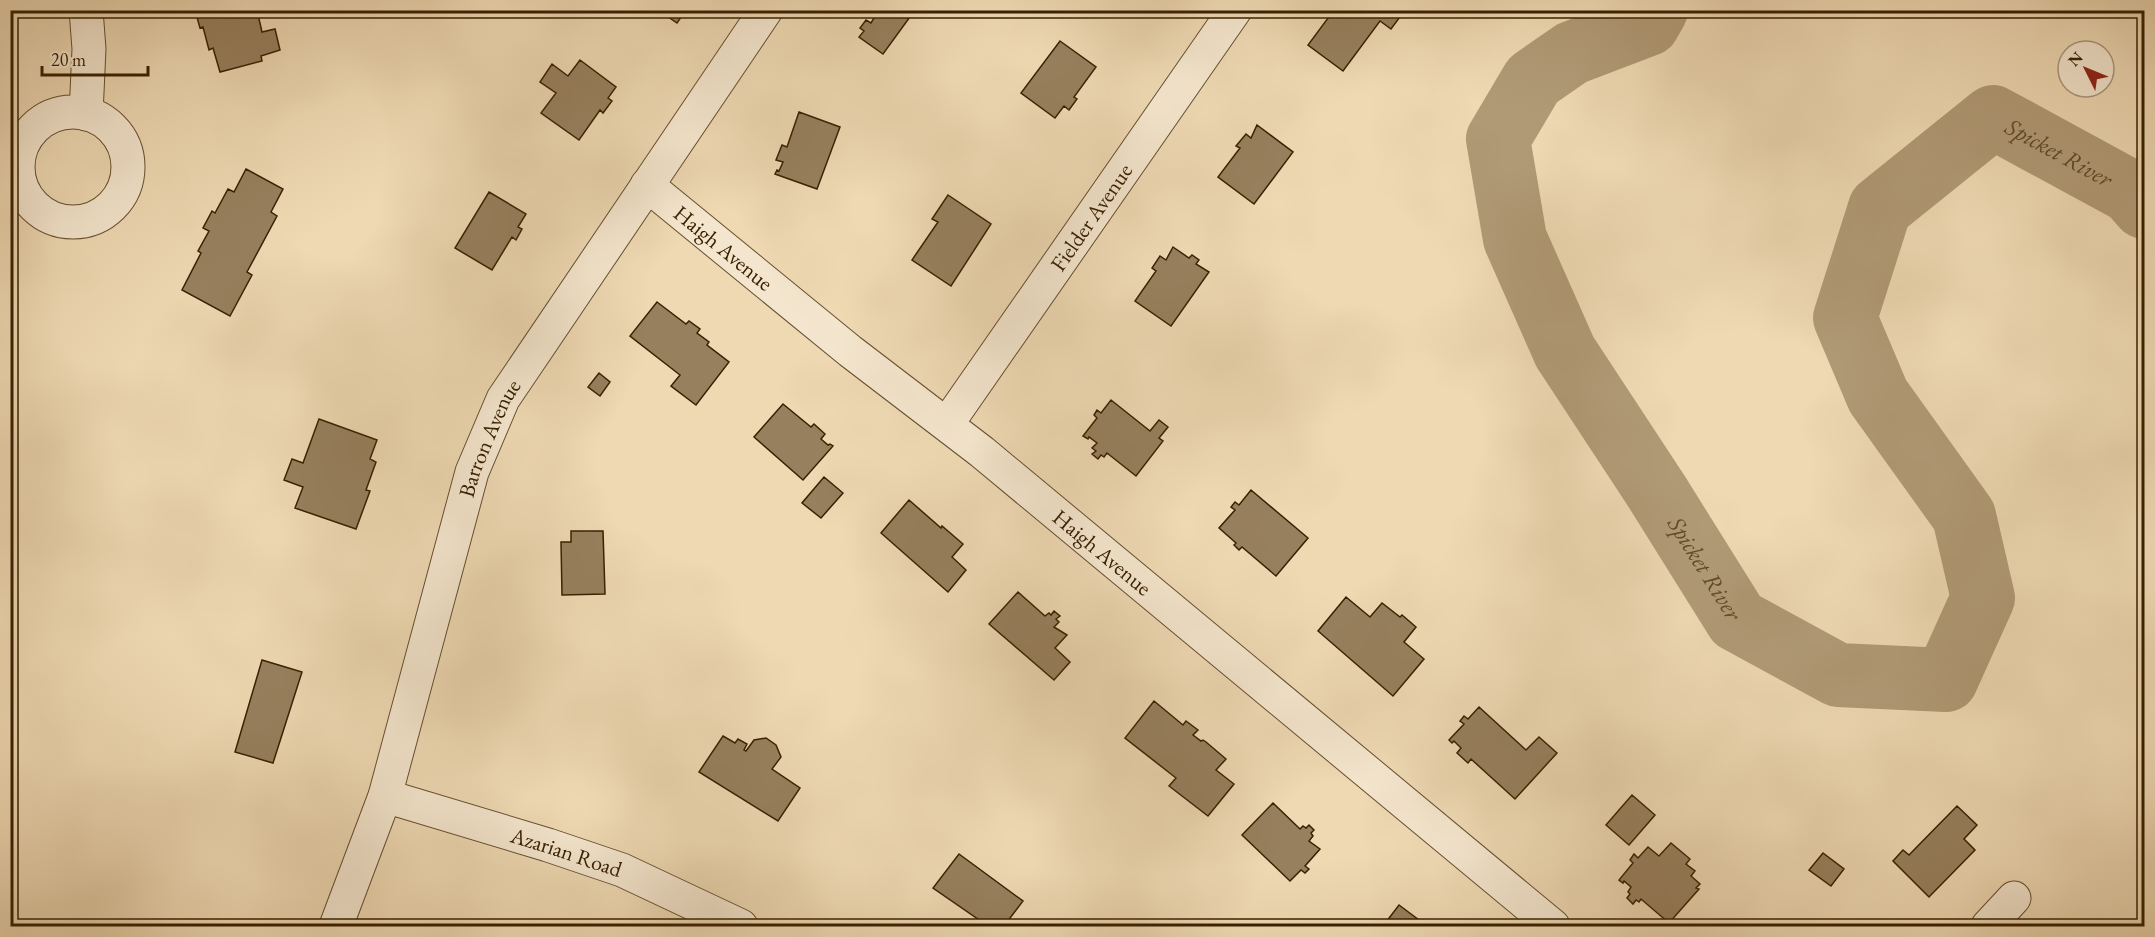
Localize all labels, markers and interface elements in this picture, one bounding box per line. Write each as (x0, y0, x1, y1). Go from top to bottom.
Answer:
scale bar (42, 39, 148, 77)
north arrow (2056, 39, 2116, 99)
text: N (2063, 47, 2088, 71)
text: 20 m (51, 48, 86, 71)
water label: Spicket River (1999, 110, 2120, 195)
street label: Fielder Avenue (1044, 157, 1139, 277)
street label: Haigh Avenue (667, 199, 779, 298)
street label: Barron Avenue (452, 373, 528, 501)
street label: Haigh Avenue (1047, 503, 1158, 602)
water label: Spicket River (1660, 509, 1750, 627)
street label: Azarian Road (506, 820, 627, 884)

